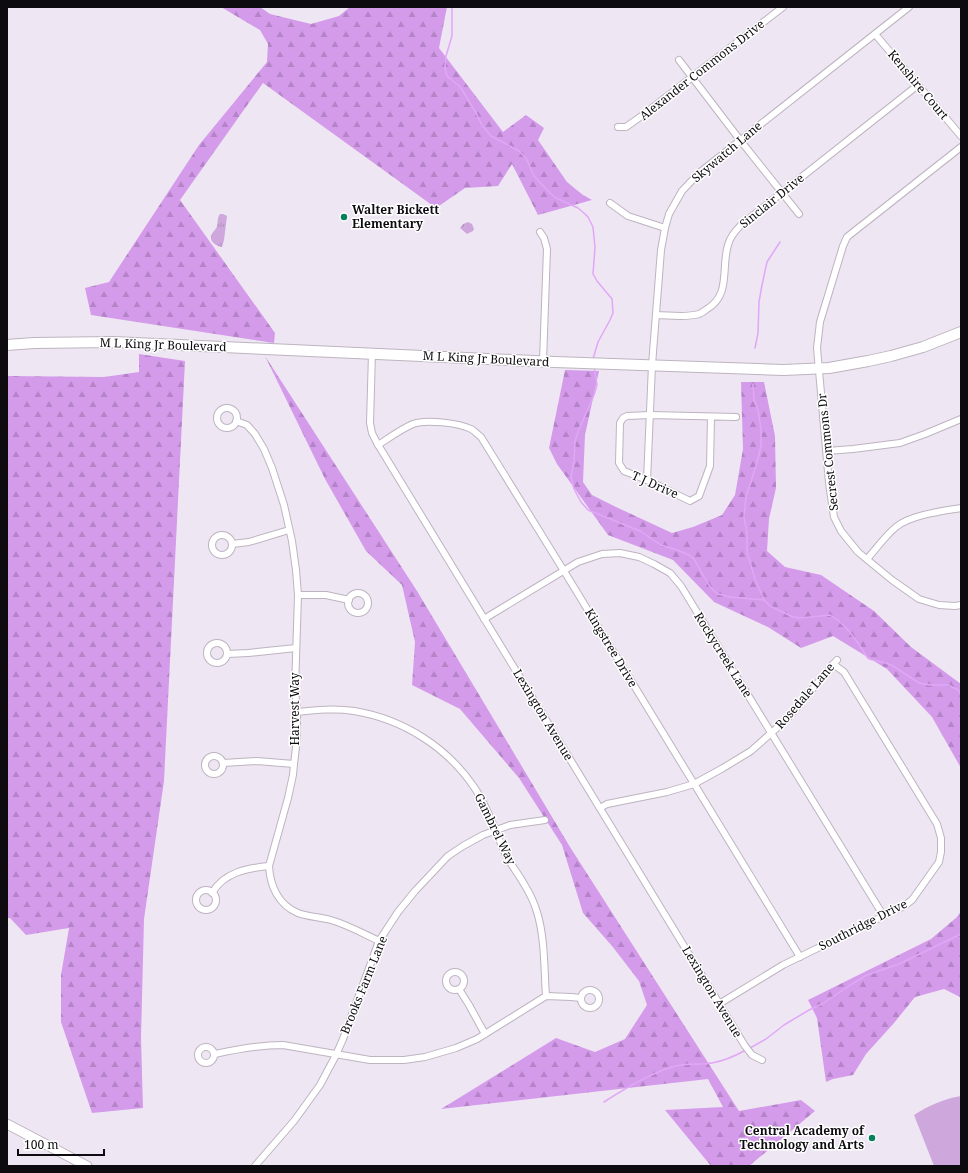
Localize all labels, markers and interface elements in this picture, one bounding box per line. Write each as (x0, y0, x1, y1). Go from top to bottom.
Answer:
street label: Alexander Commons Drive (636, 15, 768, 124)
street label: Kenshire Court (884, 46, 953, 123)
street label: Skywatch Lane (688, 117, 765, 186)
street label: Sinclair Drive (736, 169, 808, 232)
place label: Walter Bickett Elementary (352, 201, 439, 232)
marker: Walter Bickett Elementary (339, 212, 349, 222)
street label: M L King Jr Boulevard (99, 334, 227, 355)
street label: M L King Jr Boulevard (422, 347, 550, 370)
street label: Secrest Commons Dr (813, 392, 842, 512)
street label: T J Drive (629, 467, 681, 502)
street label: Kingstree Drive (581, 605, 642, 690)
street label: Rockycreek Lane (690, 609, 756, 701)
street label: Rosedale Lane (771, 659, 838, 732)
street label: Lexington Avenue (509, 666, 577, 764)
street label: Harvest Way (286, 672, 303, 746)
street label: Gambrel Way (471, 790, 520, 868)
street label: Southridge Drive (816, 895, 910, 954)
street label: Brooks Farm Lane (336, 933, 391, 1037)
street label: Lexington Avenue (678, 943, 746, 1041)
place label: Central Academy of Technology and Arts (740, 1122, 865, 1153)
scale bar (18, 1131, 104, 1157)
marker: Central Academy of Technology and Arts (867, 1133, 877, 1143)
text: 100 m (24, 1136, 59, 1153)

